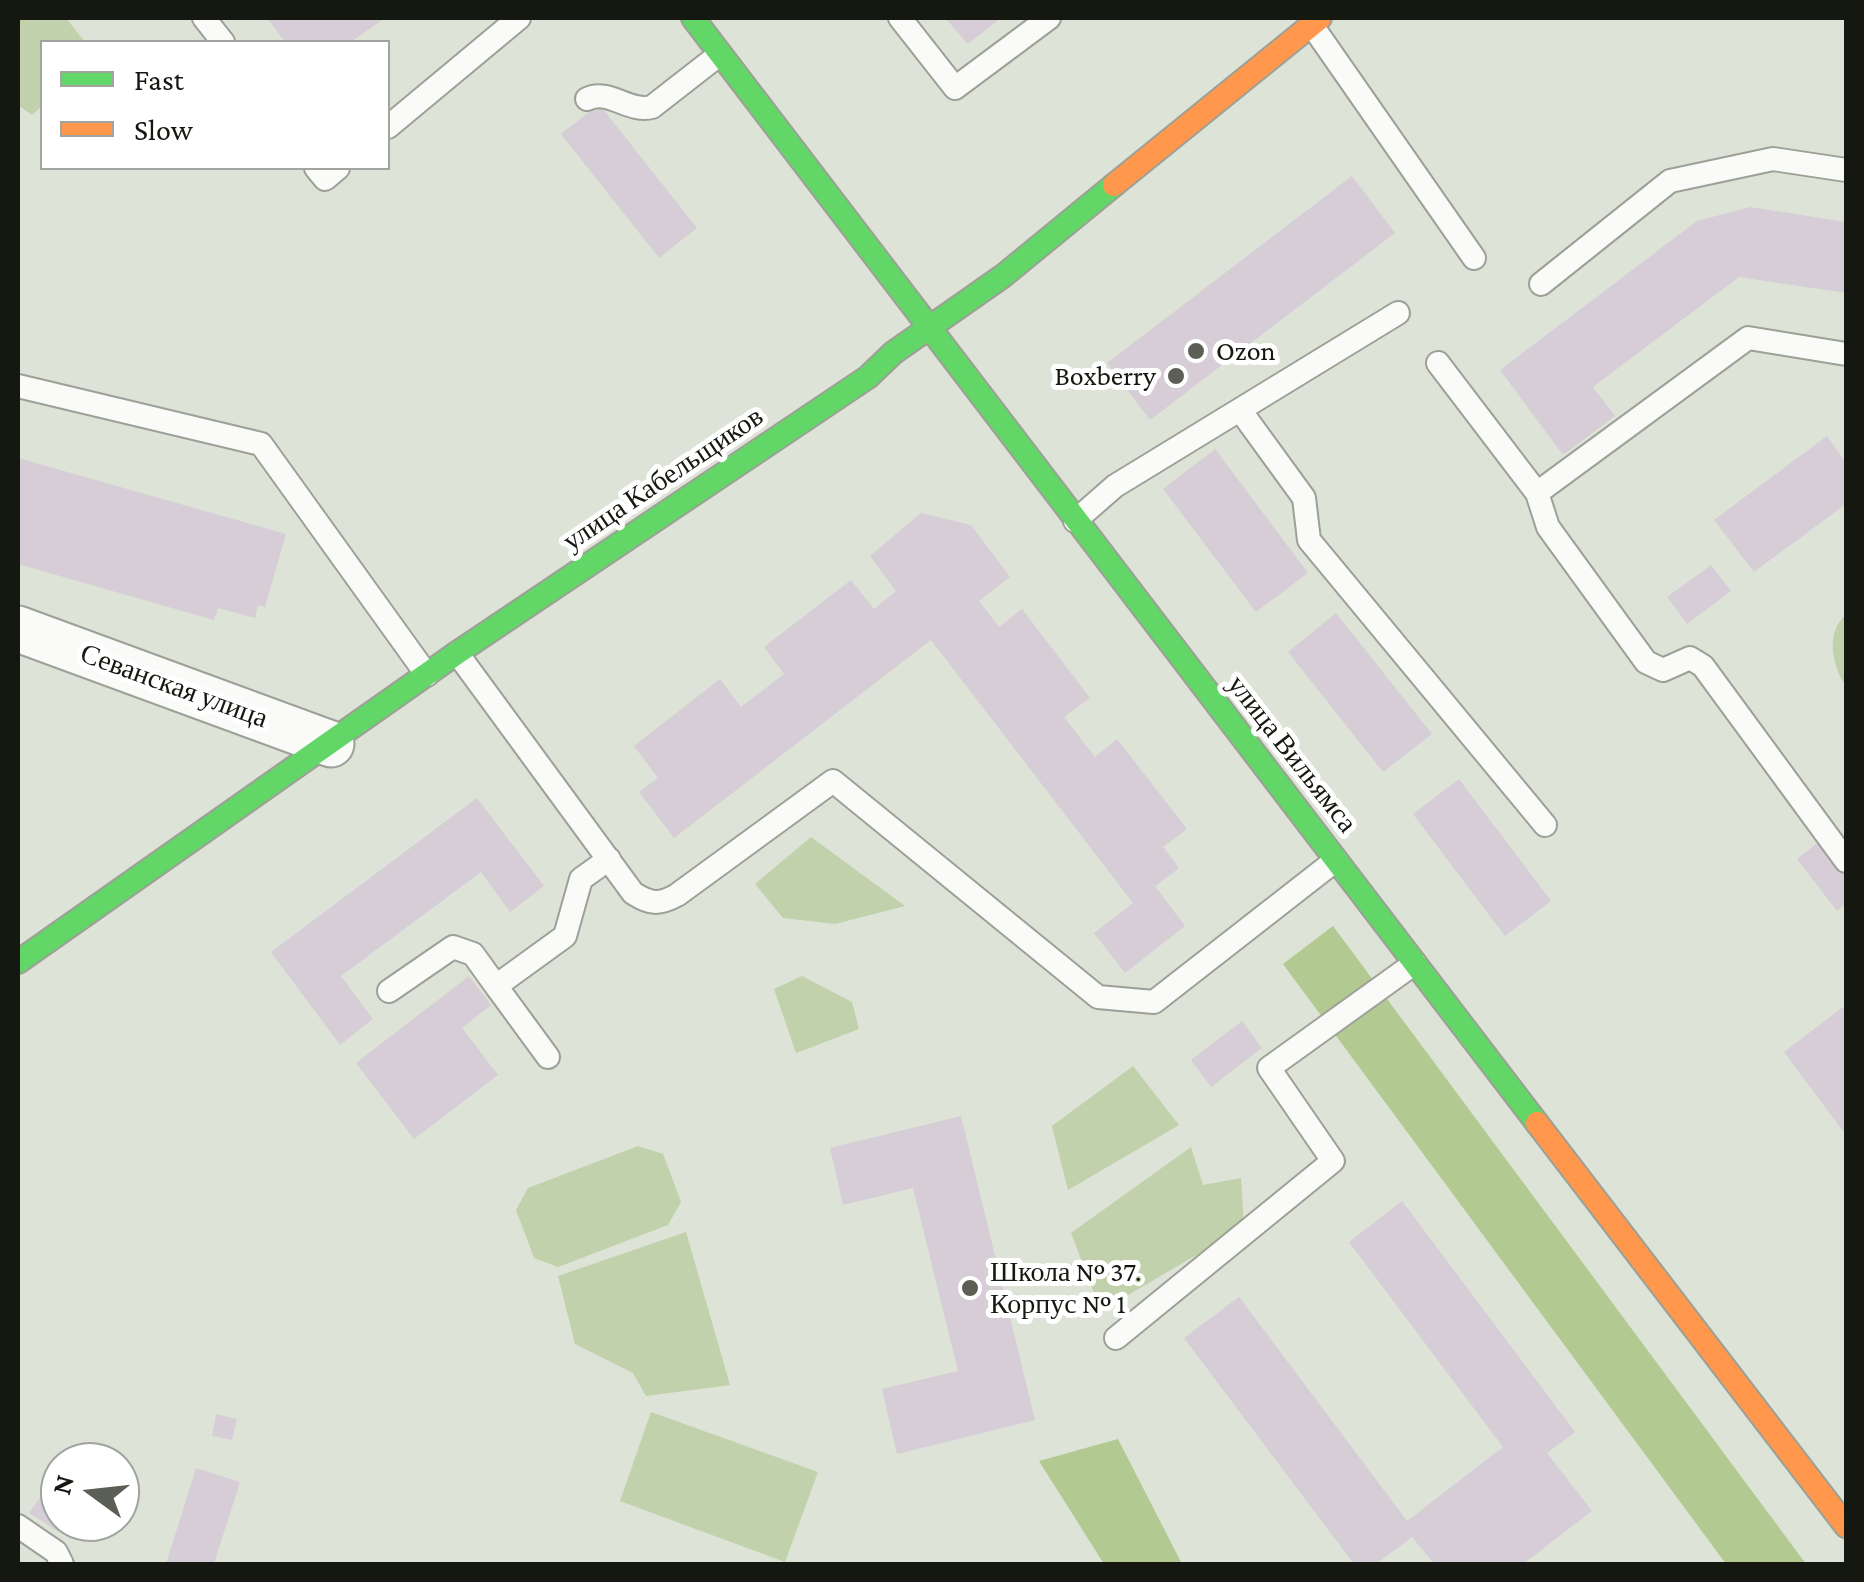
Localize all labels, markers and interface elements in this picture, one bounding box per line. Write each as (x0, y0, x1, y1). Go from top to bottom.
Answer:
legend (40, 40, 390, 170)
text: Fast (134, 63, 184, 96)
text: Slow (134, 113, 193, 146)
place label: Ozon (1216, 334, 1276, 368)
marker: Ozon (1185, 340, 1207, 362)
place label: Boxberry (1055, 359, 1156, 393)
marker: Boxberry (1165, 365, 1187, 387)
street label: улица Кабельщиков (557, 400, 769, 558)
street label: Севанская улица (76, 637, 272, 735)
street label: улица Вильямса (1220, 669, 1364, 839)
place label: Школа № 37. Корпус № 1 (990, 1255, 1141, 1321)
marker: Школа № 37. Корпус № 1 (959, 1277, 981, 1299)
north arrow (40, 1442, 140, 1542)
text: N (45, 1471, 80, 1498)

